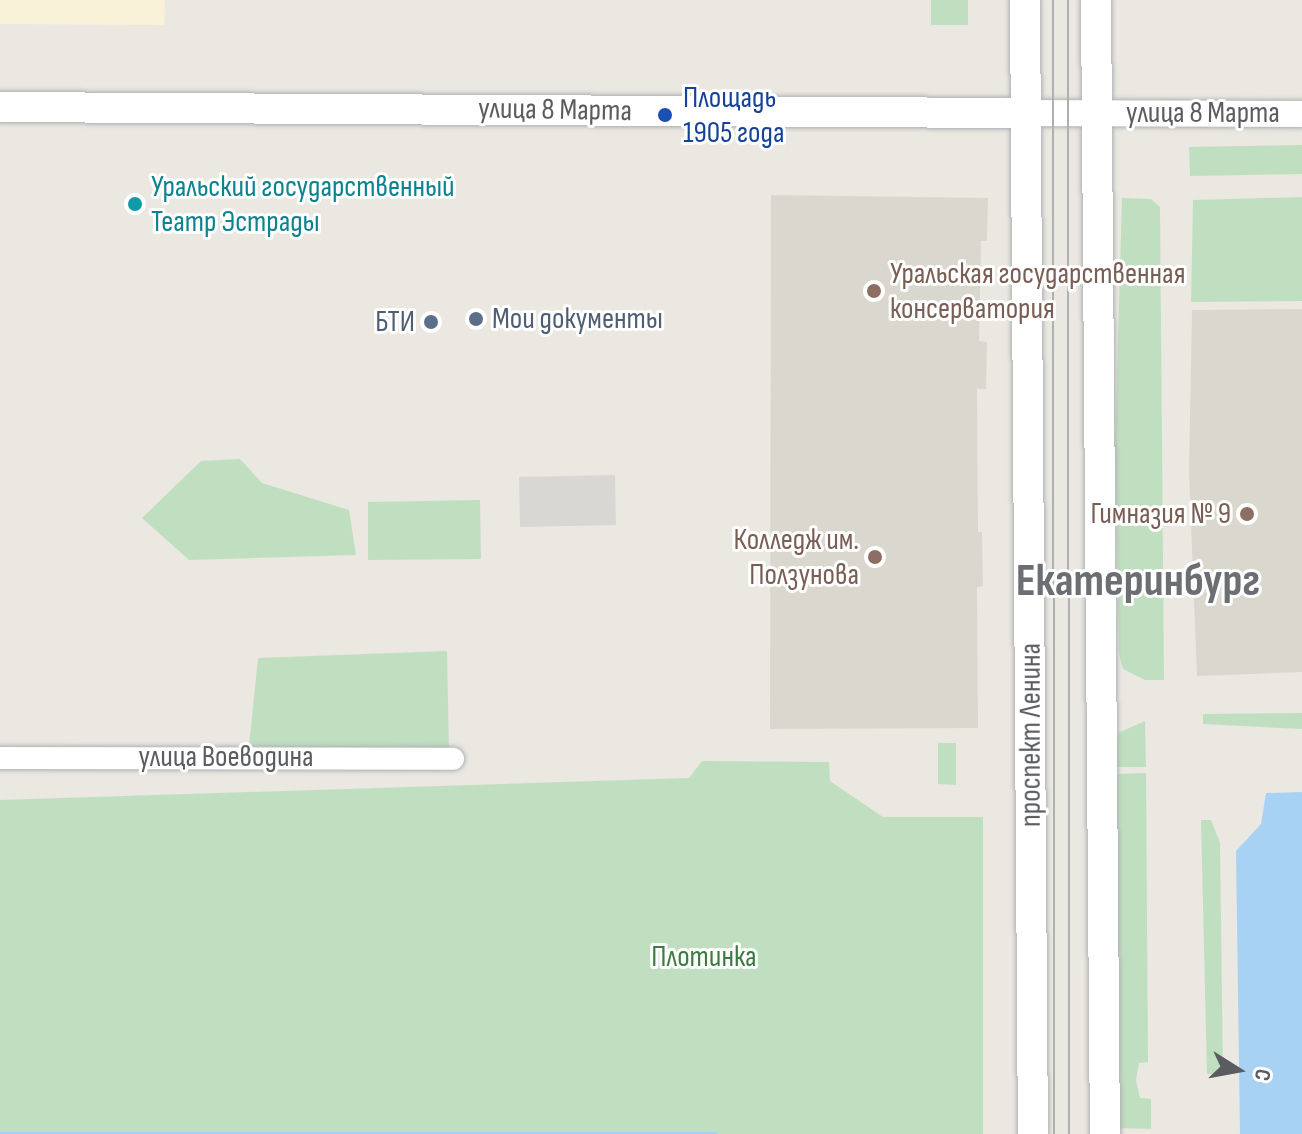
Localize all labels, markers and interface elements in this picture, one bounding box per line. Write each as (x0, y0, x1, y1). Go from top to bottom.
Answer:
place label: Площадь 1905 года (683, 80, 784, 150)
street label: улица 8 Марта (478, 91, 632, 129)
street label: улица 8 Марта (1126, 95, 1280, 131)
marker: Площадь 1905 года (654, 104, 676, 126)
place label: Уральский государственный Театр Эстрады (151, 169, 455, 240)
marker: Уральский государственный Театр Эстрады (126, 195, 144, 213)
place label: Уральская государственная консерватория (890, 256, 1185, 326)
marker: Уральская государственная консерватория (865, 282, 883, 300)
place label: Мои документы (492, 301, 663, 337)
place label: БТИ (375, 304, 415, 340)
marker: Мои документы (467, 310, 485, 328)
marker: БТИ (422, 313, 440, 331)
place label: Гимназия № 9 (1091, 496, 1231, 532)
marker: Гимназия № 9 (1238, 505, 1256, 523)
place label: Колледж им. Ползунова (733, 522, 859, 592)
marker: Колледж им. Ползунова (866, 548, 884, 566)
district label: Екатеринбург (1016, 554, 1260, 610)
street label: проспект Ленина (1013, 643, 1049, 827)
street label: улица Воеводина (138, 739, 314, 775)
park label: Плотинка (651, 939, 757, 975)
north arrow (1198, 1030, 1278, 1110)
text: С (1248, 1067, 1276, 1083)

